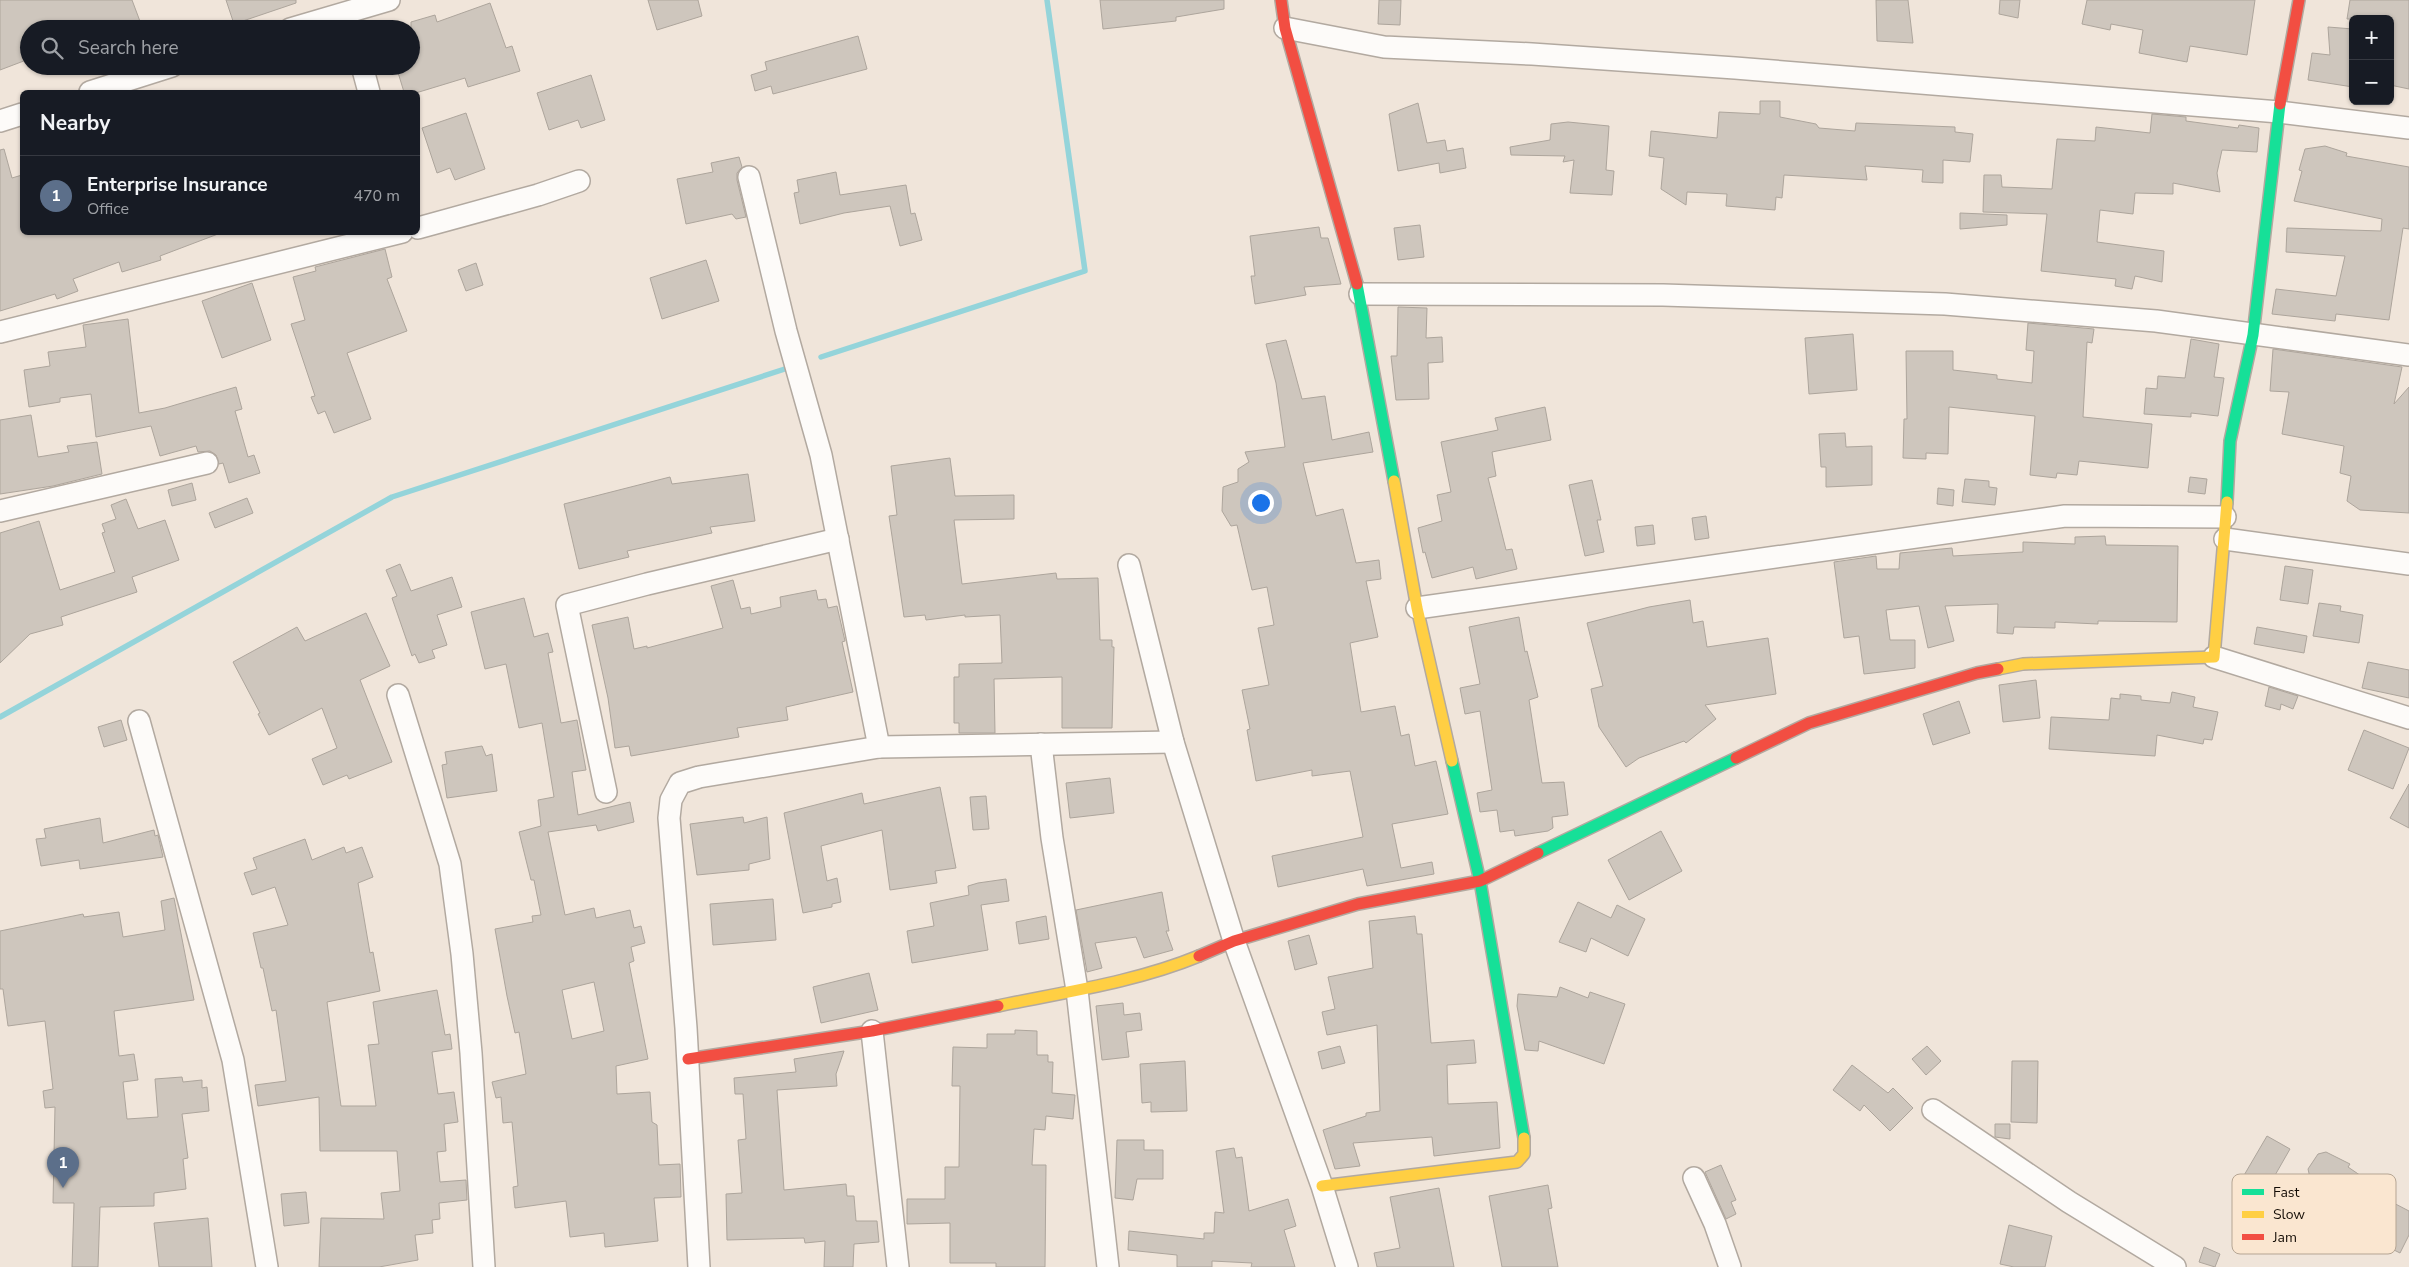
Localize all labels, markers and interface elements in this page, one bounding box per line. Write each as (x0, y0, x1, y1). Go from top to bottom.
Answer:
map controls (2349, 15, 2394, 105)
button: + (2349, 15, 2394, 60)
search box (20, 20, 420, 75)
icon: search (38, 34, 66, 62)
text: Search here (78, 35, 179, 61)
button: − (2349, 60, 2394, 105)
text: Nearby (40, 109, 110, 137)
text: Enterprise Insurance (87, 172, 267, 198)
text: 1 (51, 185, 61, 207)
text: 470 m (353, 185, 400, 207)
text: Office (87, 198, 129, 220)
your location (1248, 490, 1274, 516)
pin: 1 (47, 1147, 79, 1188)
legend (2232, 1174, 2396, 1254)
text: Fast (2273, 1183, 2299, 1202)
text: Slow (2273, 1205, 2305, 1224)
text: Jam (2272, 1228, 2297, 1247)

